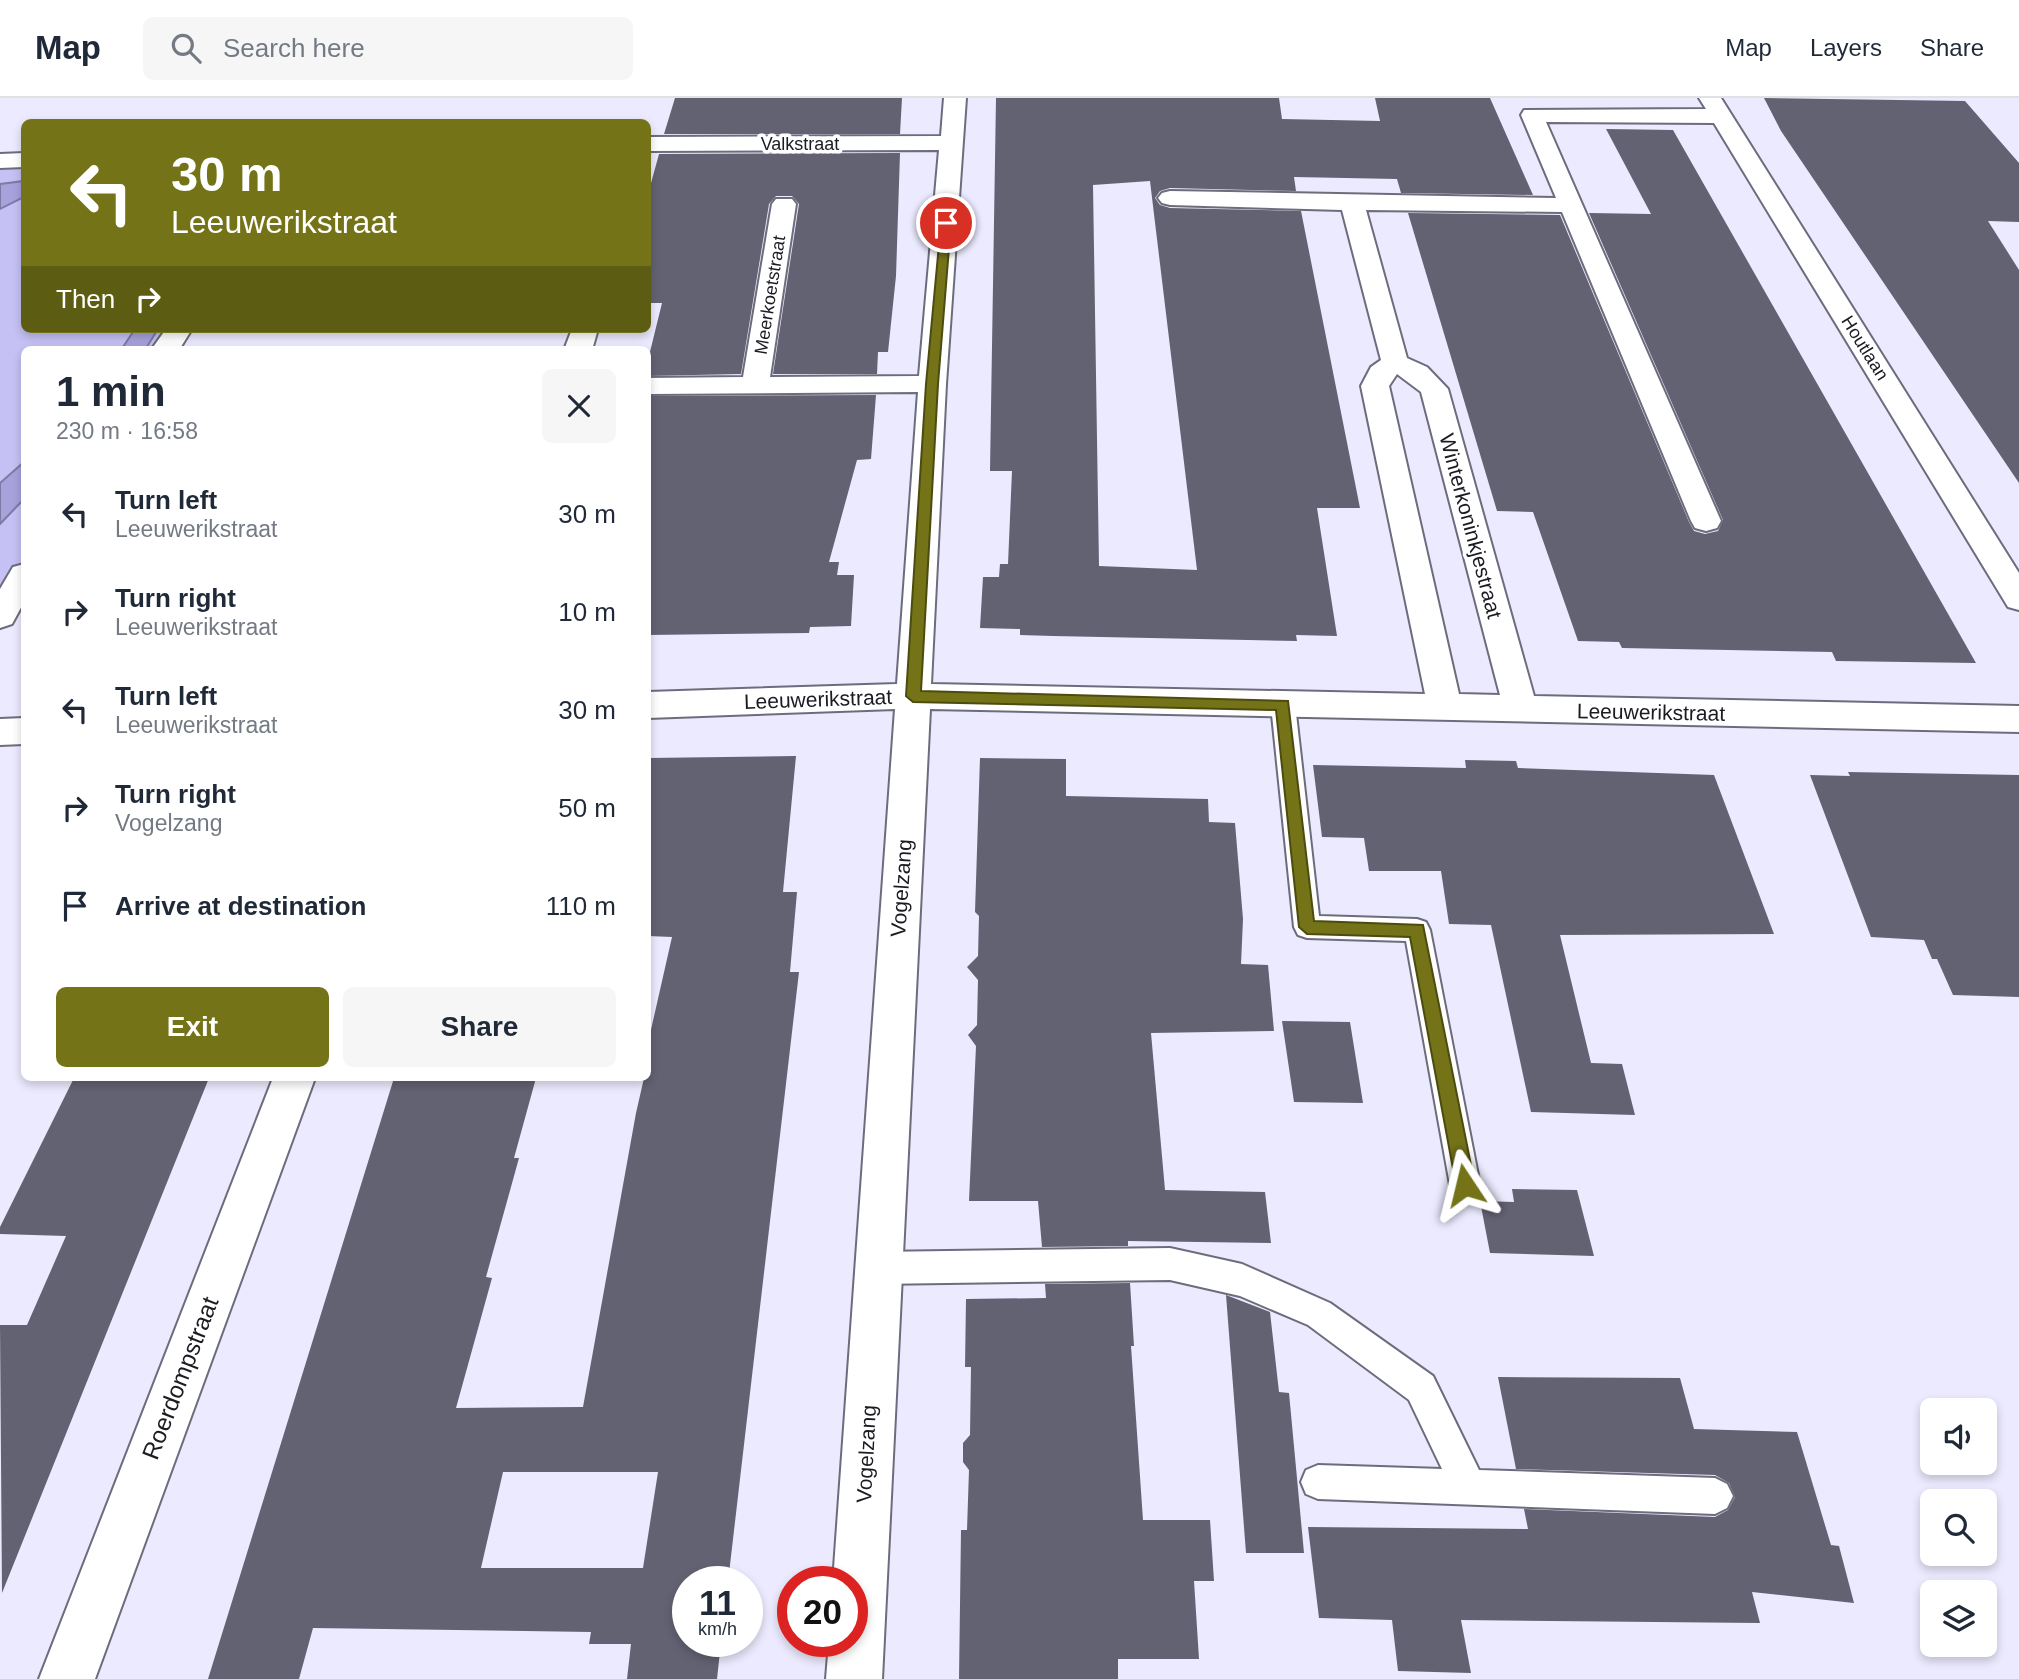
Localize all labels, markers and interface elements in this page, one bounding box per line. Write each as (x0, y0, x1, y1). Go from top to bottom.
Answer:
search box (143, 17, 633, 80)
text: Map (35, 29, 101, 66)
icon: search (167, 29, 205, 67)
text: Search here (223, 33, 365, 63)
text: Map (1725, 34, 1772, 61)
text: Layers (1810, 34, 1882, 61)
text: Share (1920, 34, 1984, 61)
street label: Valkstraat (761, 134, 839, 154)
icon: left (56, 147, 147, 238)
text: 30 m (171, 147, 283, 201)
pin (916, 193, 976, 253)
text: Leeuwerikstraat (171, 204, 397, 240)
icon: arrive (927, 204, 965, 242)
street label: Meerkoetstraat (751, 234, 789, 356)
icon: right (129, 280, 167, 318)
text: Then (56, 284, 115, 314)
street label: Houtlaan (1837, 312, 1893, 384)
text: 1 min (56, 368, 166, 415)
button: close (542, 369, 616, 443)
text: 230 m · 16:58 (56, 418, 198, 444)
street label: Winterkoninkjestraat (1435, 431, 1507, 621)
text: Turn left (115, 485, 217, 515)
icon: left (56, 495, 94, 533)
text: 30 m (558, 499, 616, 529)
text: Leeuwerikstraat (115, 516, 277, 542)
text: Turn right (115, 583, 236, 613)
icon: right (56, 593, 94, 631)
text: 10 m (558, 597, 616, 627)
text: Leeuwerikstraat (115, 614, 277, 640)
text: Turn left (115, 681, 217, 711)
street label: Leeuwerikstraat (744, 685, 893, 713)
icon: left (56, 691, 94, 729)
text: 30 m (558, 695, 616, 725)
street label: Leeuwerikstraat (1577, 699, 1725, 725)
text: Leeuwerikstraat (115, 712, 277, 738)
text: Turn right (115, 779, 236, 809)
icon: right (56, 789, 94, 827)
text: 50 m (558, 793, 616, 823)
text: Vogelzang (115, 810, 222, 836)
street label: Vogelzang (886, 838, 916, 938)
icon: arrive (56, 887, 94, 925)
text: Arrive at destination (115, 891, 366, 921)
text: 110 m (546, 891, 616, 921)
button: Exit (56, 987, 329, 1067)
button: Share (343, 987, 616, 1067)
position arrow (1428, 1148, 1502, 1222)
street label: Roerdompstraat (137, 1293, 224, 1463)
map controls (1920, 1398, 1997, 1657)
button: sound (1920, 1398, 1997, 1475)
street label: Vogelzang (852, 1404, 880, 1504)
button: search (1920, 1489, 1997, 1566)
speed limit sign: 20 (777, 1566, 868, 1657)
button: layers (1920, 1580, 1997, 1657)
text: 11 (699, 1583, 736, 1622)
text: km/h (698, 1619, 737, 1639)

